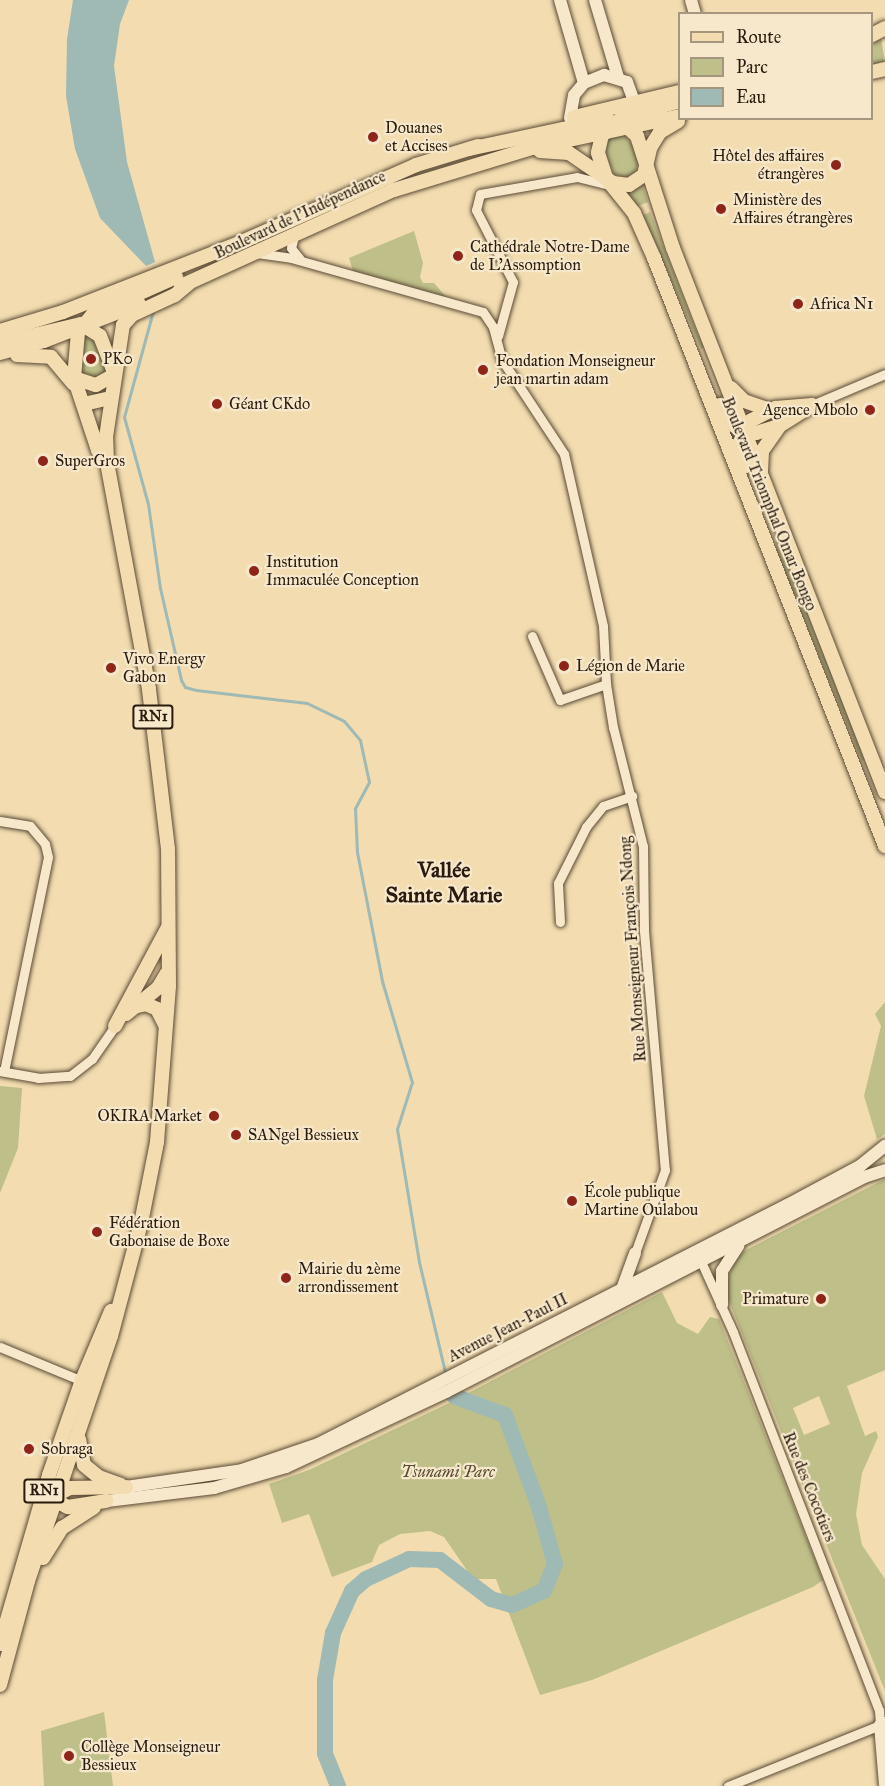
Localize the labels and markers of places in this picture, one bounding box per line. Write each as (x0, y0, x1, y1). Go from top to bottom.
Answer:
place label: Douanes et Accises (385, 118, 448, 156)
marker: Douanes et Accises (366, 130, 380, 144)
place label: Hôtel des affaires étrangères (712, 146, 824, 184)
marker: Hôtel des affaires étrangères (829, 158, 843, 172)
place label: Ministère des Affaires étrangères (733, 190, 853, 228)
marker: Ministère des Affaires étrangères (714, 202, 728, 216)
place label: Cathédrale Notre-Dame de L'Assomption (470, 237, 630, 275)
marker: Cathédrale Notre-Dame de L'Assomption (451, 249, 465, 263)
place label: Africa N1 (810, 294, 873, 314)
marker: Africa N1 (791, 297, 805, 311)
place label: PK0 (103, 349, 133, 369)
place label: Fondation Monseigneur jean martin adam (496, 351, 655, 389)
marker: PK0 (84, 352, 98, 366)
marker: Fondation Monseigneur jean martin adam (474, 361, 492, 379)
place label: Géant CKdo (229, 394, 310, 414)
marker: Géant CKdo (210, 397, 224, 411)
place label: Agence Mbolo (763, 400, 858, 420)
marker: Agence Mbolo (863, 403, 877, 417)
place label: SuperGros (55, 451, 125, 471)
marker: SuperGros (36, 454, 50, 468)
place label: Institution Immaculée Conception (266, 552, 419, 590)
marker: Institution Immaculée Conception (247, 564, 261, 578)
place label: Vivo Energy Gabon (123, 649, 205, 687)
place label: Légion de Marie (576, 656, 685, 676)
marker: Légion de Marie (557, 659, 571, 673)
marker: Vivo Energy Gabon (104, 661, 118, 675)
place label: OKIRA Market (98, 1106, 202, 1126)
marker: OKIRA Market (207, 1109, 221, 1123)
place label: SANgel Bessieux (248, 1125, 359, 1145)
marker: SANgel Bessieux (229, 1128, 243, 1142)
place label: École publique Martine Oulabou (584, 1182, 698, 1220)
marker: École publique Martine Oulabou (565, 1194, 579, 1208)
place label: Fédération Gabonaise de Boxe (109, 1213, 230, 1251)
marker: Fédération Gabonaise de Boxe (90, 1225, 104, 1239)
place label: Mairie du 2ème arrondissement (298, 1259, 401, 1297)
marker: Mairie du 2ème arrondissement (279, 1271, 293, 1285)
place label: Primature (743, 1289, 809, 1309)
marker: Primature (814, 1292, 828, 1306)
place label: Sobraga (41, 1439, 93, 1459)
marker: Sobraga (22, 1442, 36, 1456)
place label: Collège Monseigneur Bessieux (81, 1737, 220, 1775)
marker: Collège Monseigneur Bessieux (62, 1749, 76, 1763)

